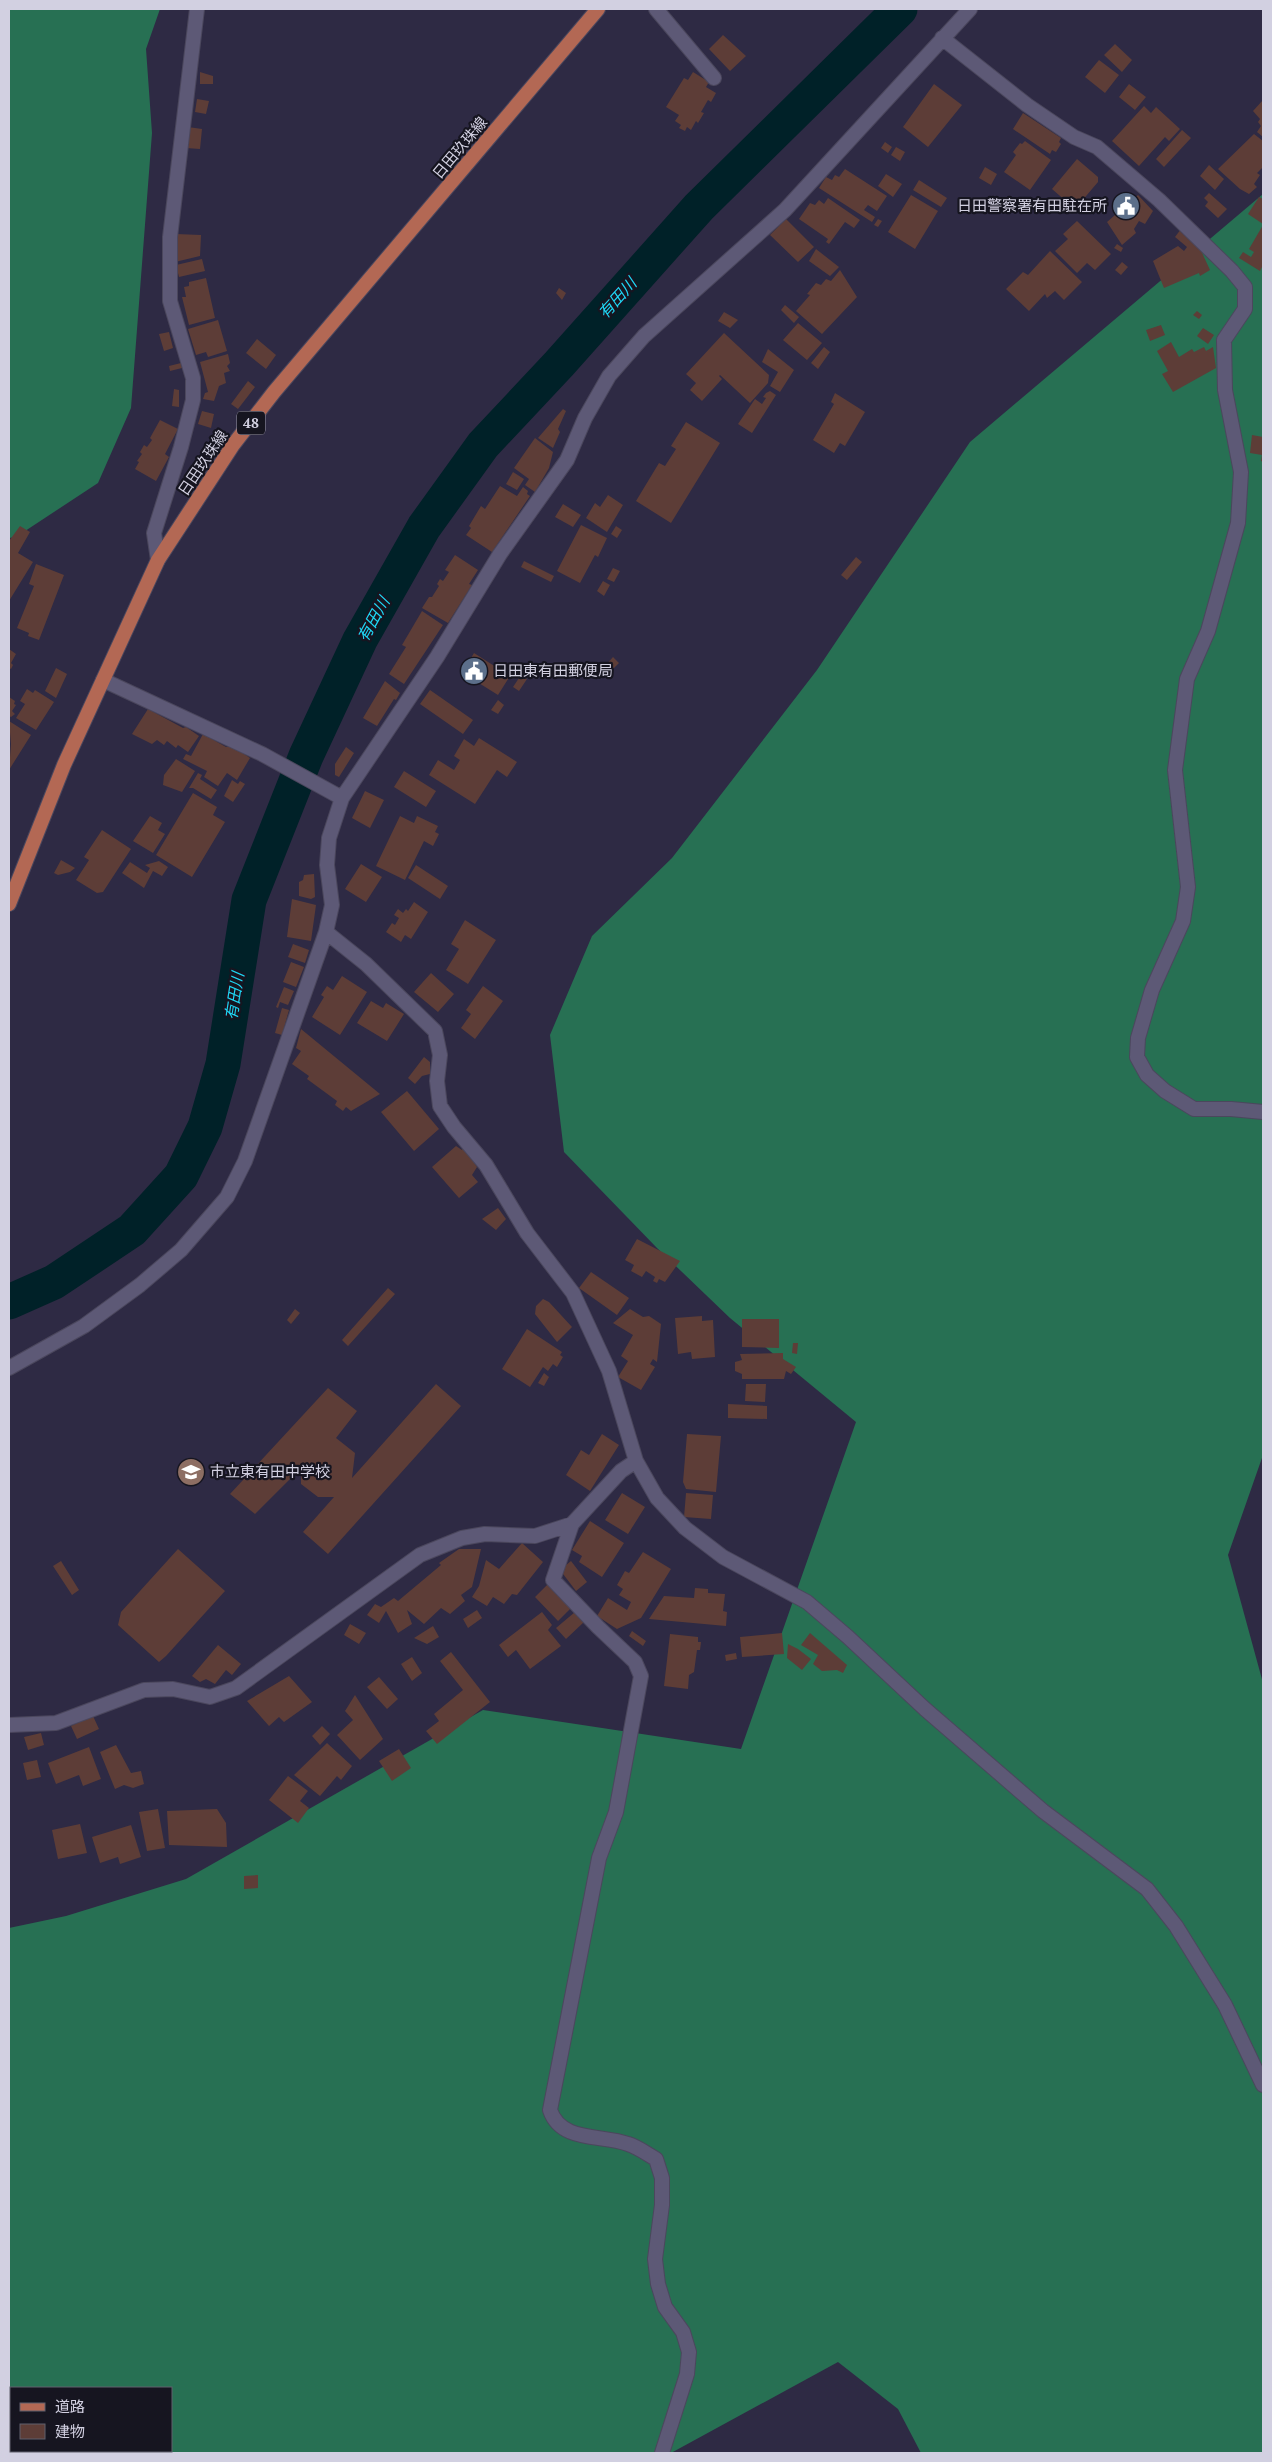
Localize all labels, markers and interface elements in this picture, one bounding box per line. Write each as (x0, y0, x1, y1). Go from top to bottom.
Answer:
street label: 日田玖珠線 (427, 112, 491, 183)
public building icon: 日田警察署有田駐在所 (1111, 191, 1141, 221)
place label: 日田警察署有田駐在所 (957, 195, 1107, 215)
water label: 有田川 (593, 271, 643, 323)
road number: 48 (237, 412, 265, 434)
street label: 日田玖珠線 (173, 426, 231, 499)
water label: 有田川 (352, 591, 395, 645)
public building icon: 日田東有田郵便局 (459, 656, 489, 686)
place label: 日田東有田郵便局 (493, 660, 613, 680)
water label: 有田川 (219, 969, 249, 1021)
school or university icon: 市立東有田中学校 (176, 1457, 206, 1487)
place label: 市立東有田中学校 (210, 1461, 330, 1481)
legend (10, 2387, 172, 2452)
text: 道路 (55, 2396, 85, 2416)
text: 建物 (55, 2421, 85, 2441)

